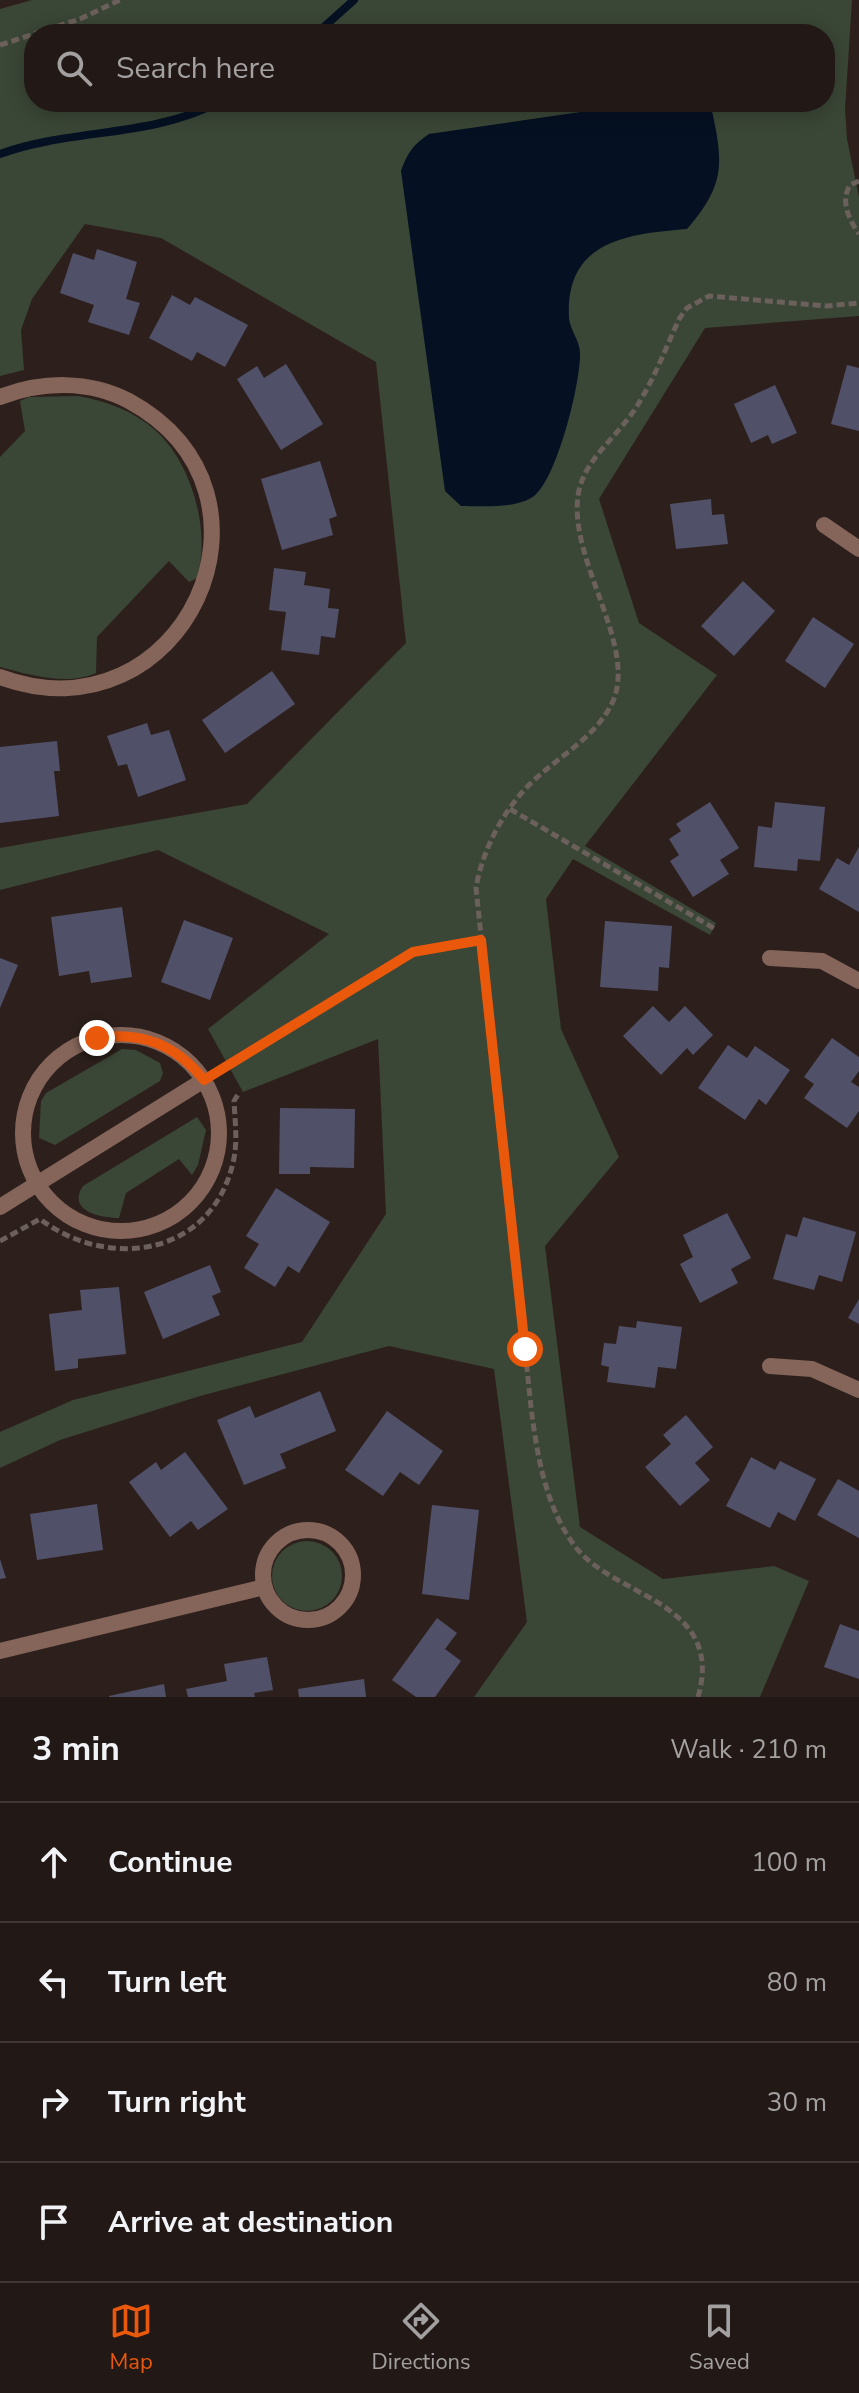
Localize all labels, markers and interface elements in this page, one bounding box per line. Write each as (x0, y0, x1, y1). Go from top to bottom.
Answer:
search box (24, 24, 835, 112)
icon: search (52, 46, 96, 90)
text: Search here (116, 48, 275, 89)
route end (79, 1020, 115, 1056)
route start (507, 1331, 543, 1367)
text: 3 min (32, 1726, 120, 1772)
text: Walk · 210 m (670, 1732, 827, 1767)
icon: ahead (32, 1840, 76, 1884)
text: Continue (108, 1842, 233, 1883)
text: 100 m (751, 1845, 827, 1880)
icon: left (32, 1960, 76, 2004)
text: Turn left (108, 1962, 226, 2003)
text: 80 m (767, 1965, 827, 2000)
icon: right (32, 2080, 76, 2124)
text: Turn right (108, 2082, 246, 2123)
text: 30 m (767, 2085, 827, 2120)
icon: arrive (32, 2200, 76, 2244)
text: Arrive at destination (108, 2202, 393, 2243)
tab: Map (109, 2299, 153, 2377)
tab: Directions (372, 2299, 471, 2377)
tab: Saved (689, 2299, 750, 2377)

